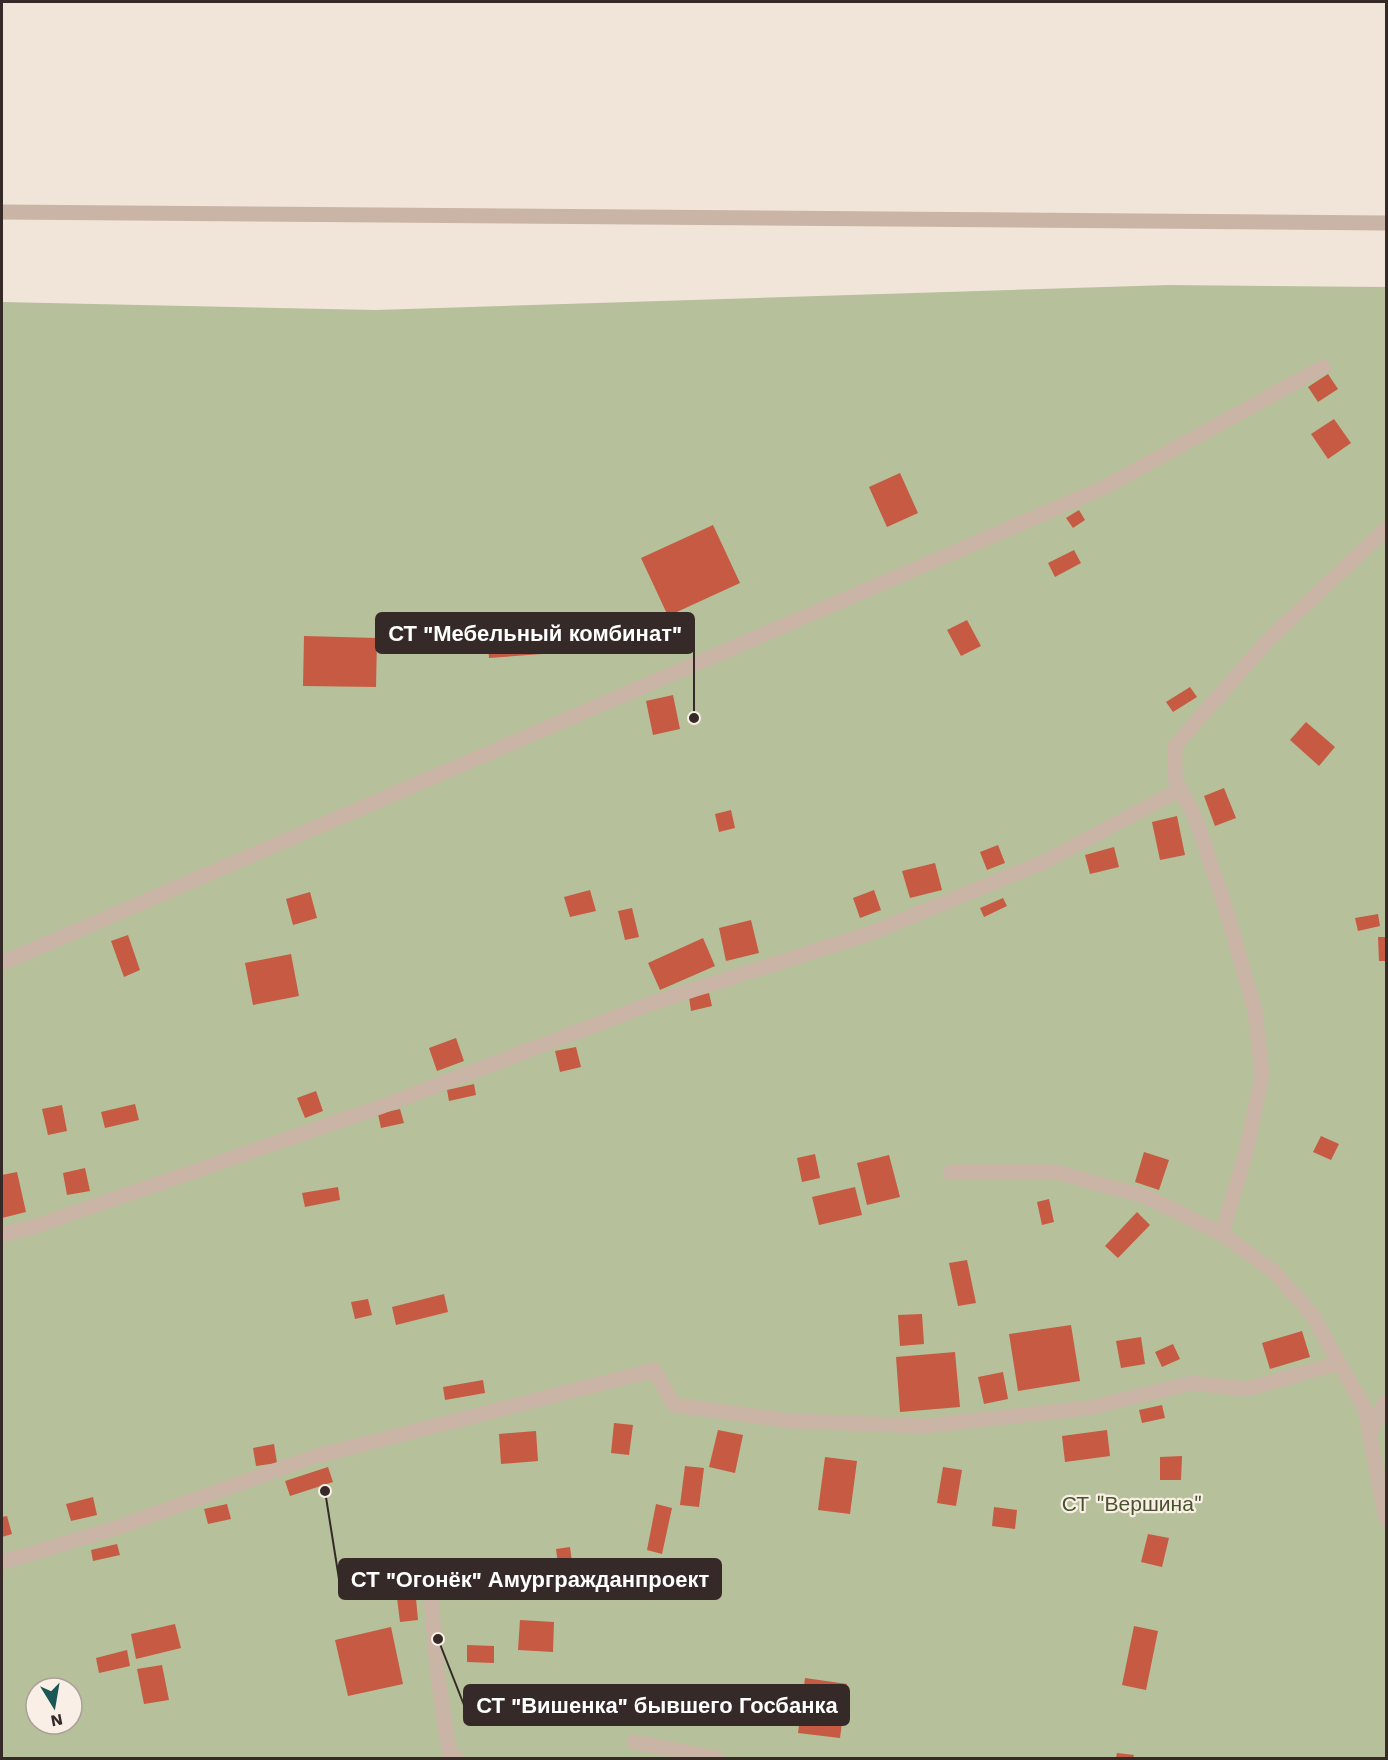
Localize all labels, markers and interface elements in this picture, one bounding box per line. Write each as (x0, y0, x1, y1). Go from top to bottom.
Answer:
callout: СТ "Мебельный комбинат" (376, 613, 694, 653)
text: СТ "Мебельный комбинат" (388, 621, 682, 646)
park label: СТ "Вершина" (1062, 1491, 1202, 1516)
callout: СТ "Огонёк" Амургражданпроект (339, 1559, 721, 1599)
text: СТ "Огонёк" Амургражданпроект (351, 1567, 709, 1592)
north arrow (24, 1676, 84, 1736)
callout: СТ "Вишенка" бывшего Госбанка (464, 1685, 849, 1725)
text: СТ "Вишенка" бывшего Госбанка (476, 1693, 838, 1718)
text: N (49, 1710, 64, 1731)

